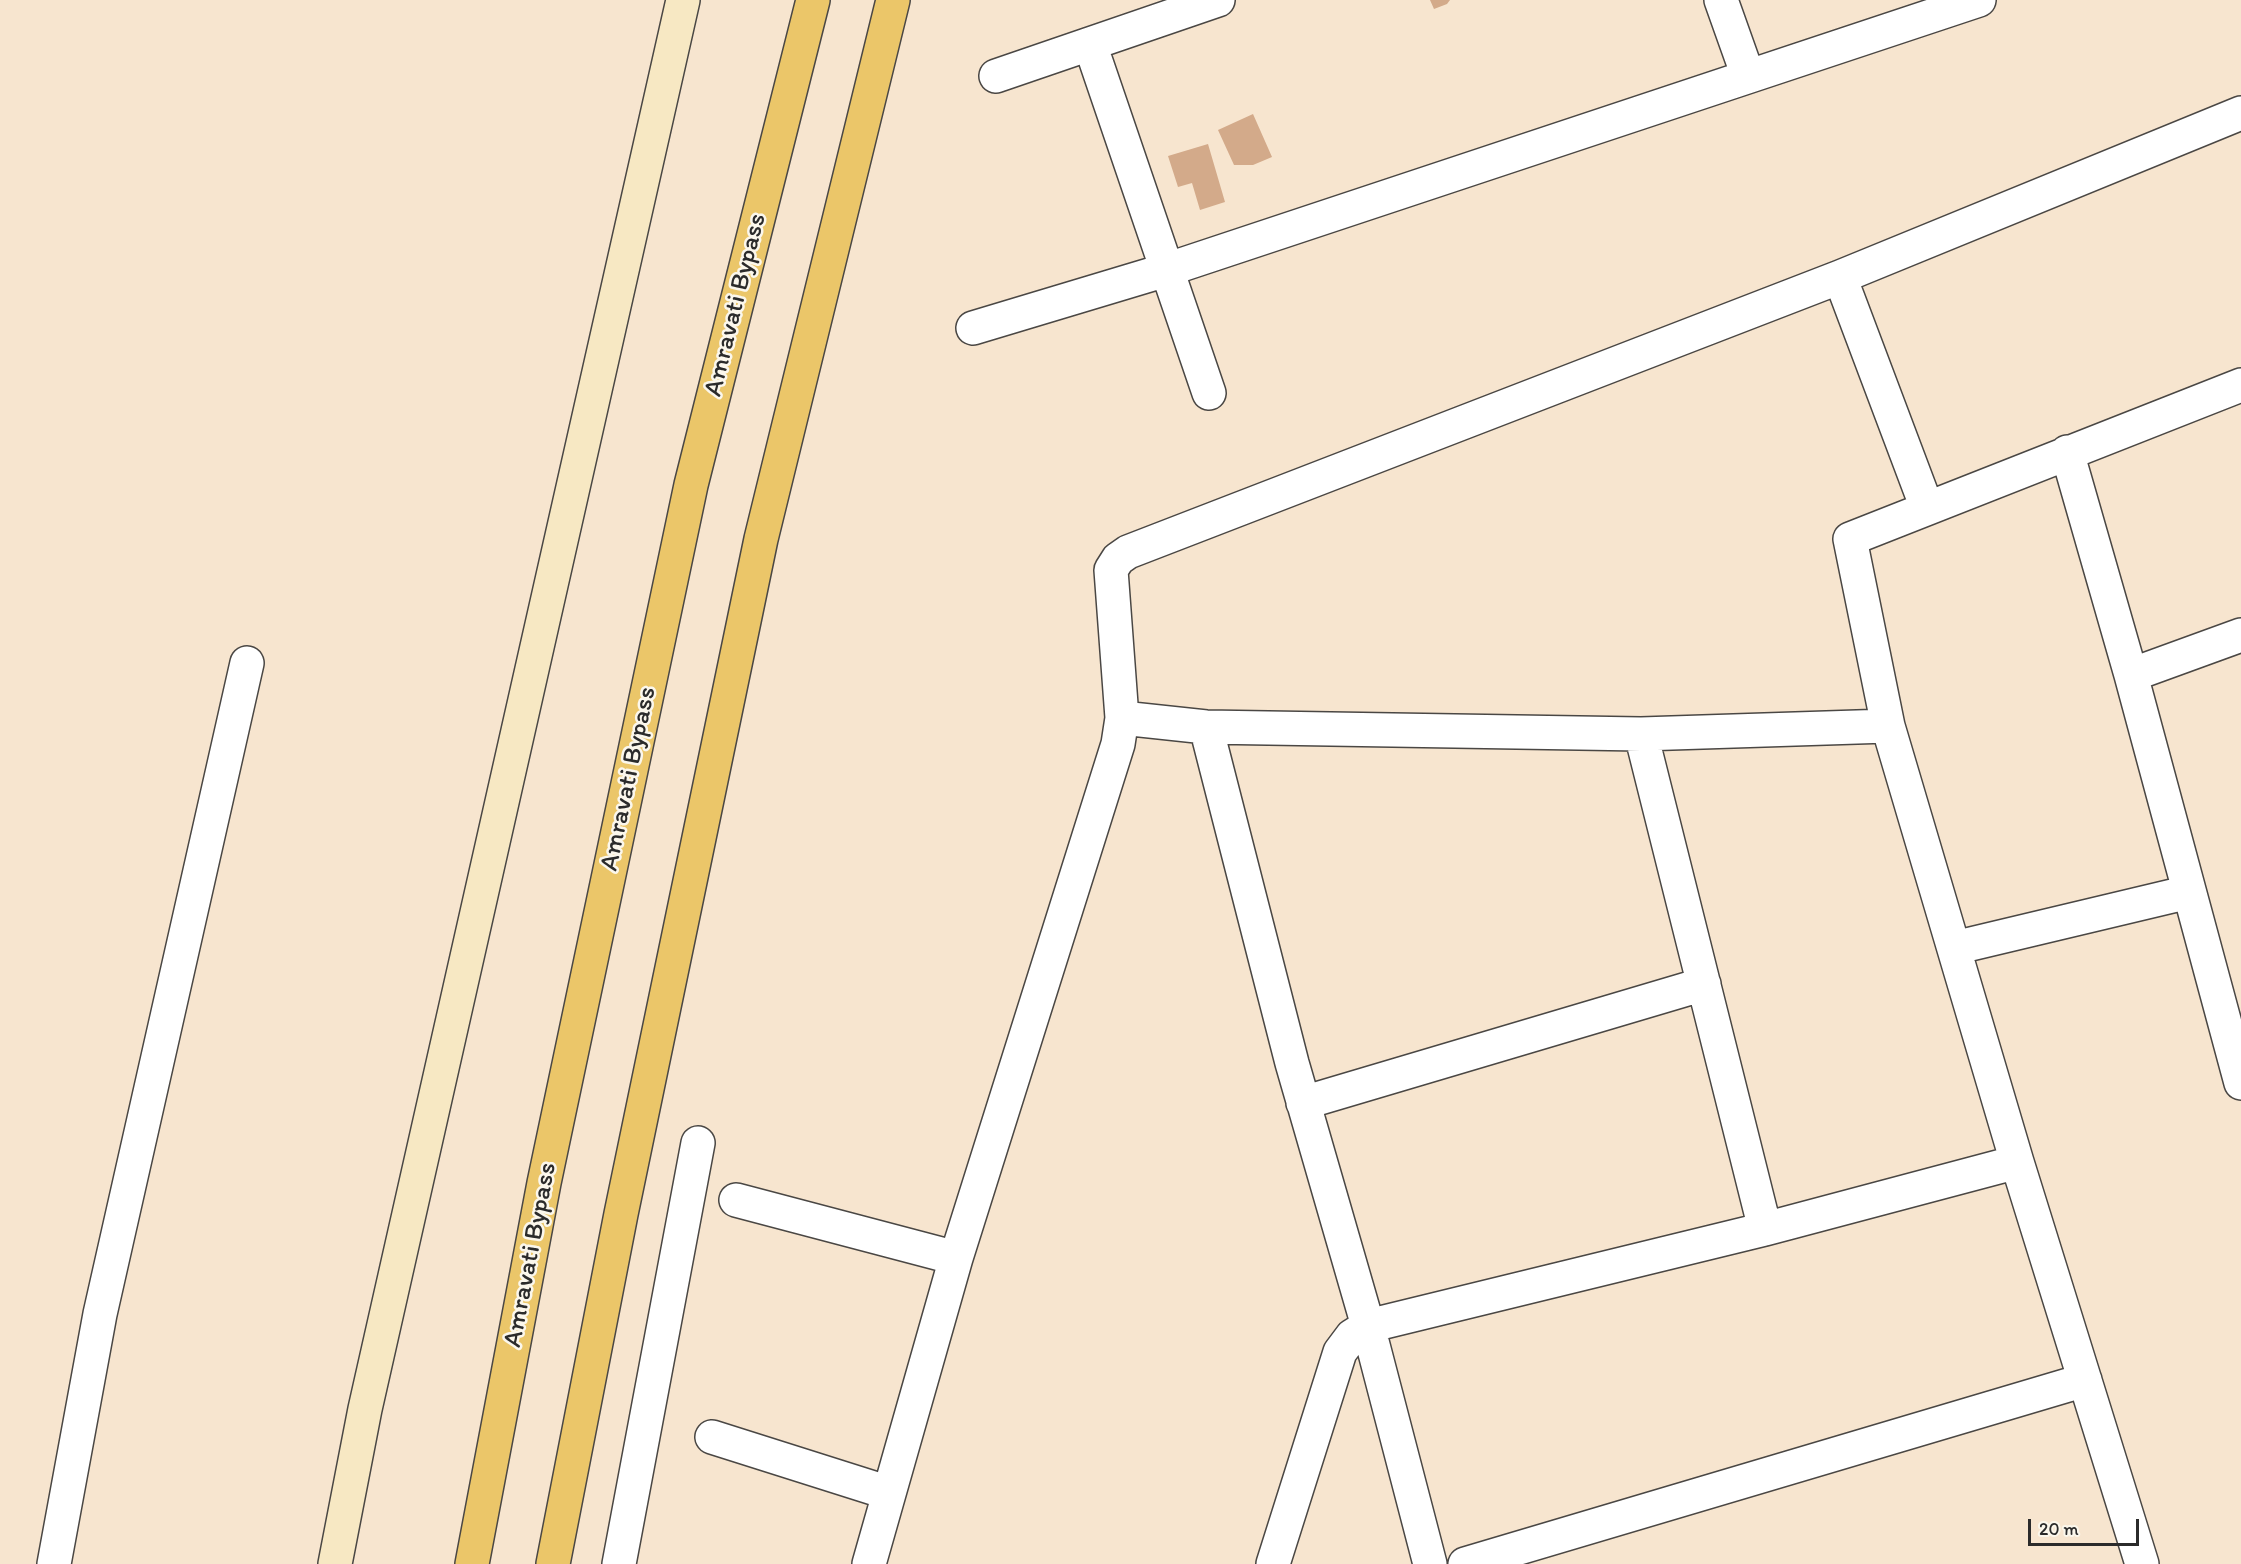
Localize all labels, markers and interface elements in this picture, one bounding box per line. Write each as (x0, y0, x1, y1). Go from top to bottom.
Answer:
street label: Amravati Bypass (698, 210, 774, 400)
street label: Amravati Bypass (594, 684, 664, 874)
street label: Amravati Bypass (498, 1160, 564, 1350)
scale bar (2031, 1507, 2142, 1545)
text: 20 m (2039, 1518, 2079, 1540)

